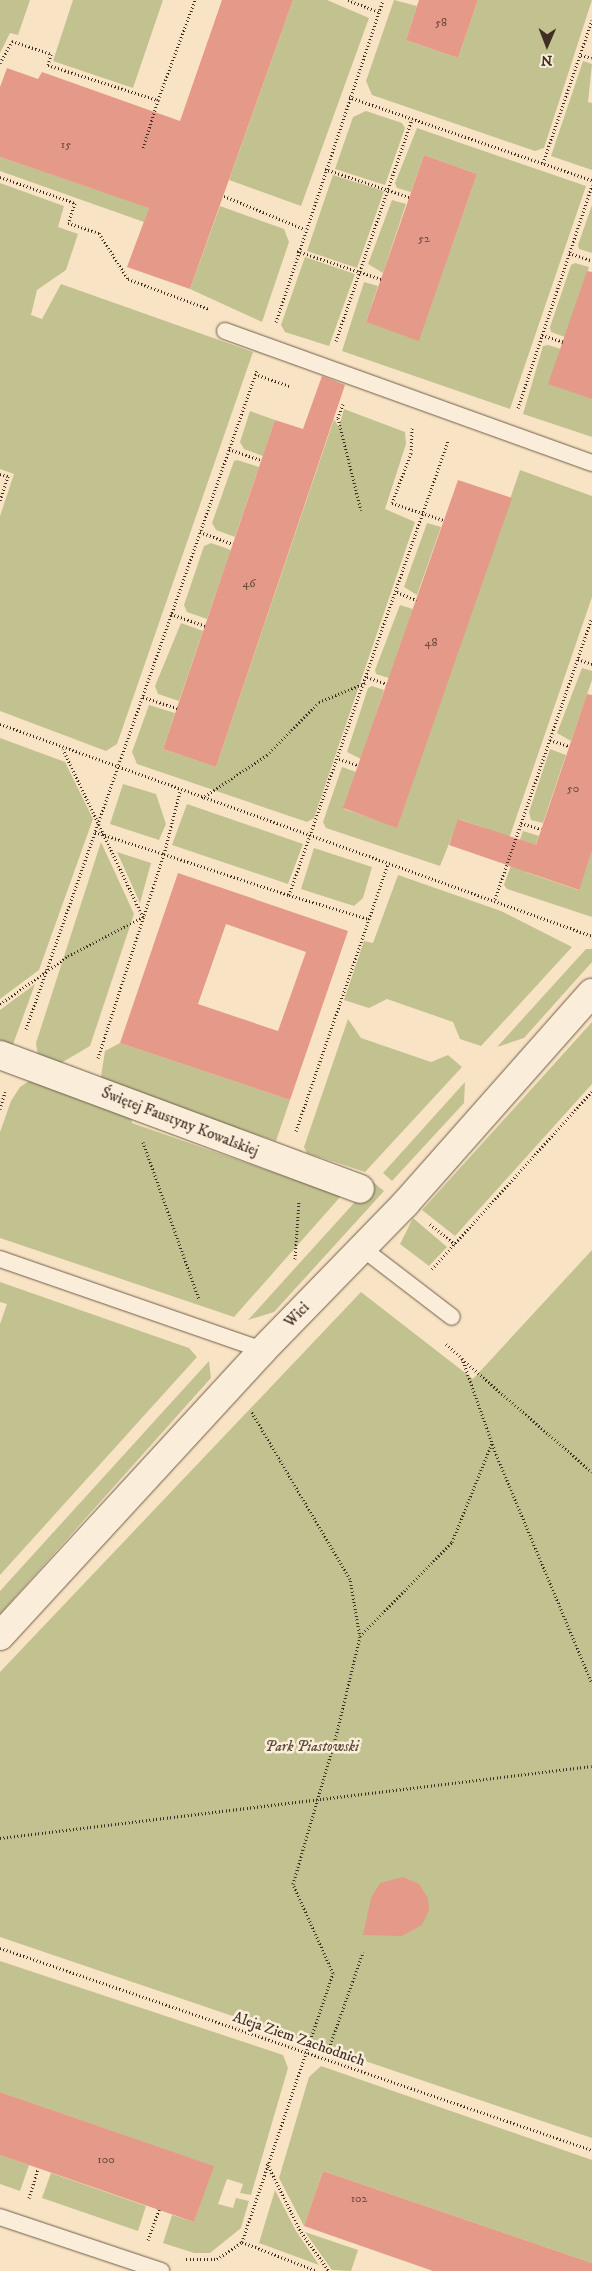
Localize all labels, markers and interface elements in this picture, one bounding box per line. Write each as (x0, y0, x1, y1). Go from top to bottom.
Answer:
house number: 58 (435, 16, 447, 30)
north arrow (522, 20, 572, 70)
text: N (541, 51, 553, 69)
house number: 15 (61, 138, 71, 152)
house number: 52 (418, 232, 430, 246)
house number: 46 (242, 577, 256, 591)
house number: 48 (425, 636, 437, 650)
house number: 50 (567, 782, 579, 796)
street label: Świętej Faustyny Kowalskiej (99, 1084, 261, 1160)
street label: Wici (281, 1299, 313, 1331)
park label: Park Piastowski (265, 1738, 359, 1756)
street label: Aleja Ziem Zachodnich (230, 2008, 368, 2070)
house number: 100 (97, 2153, 115, 2167)
house number: 102 (351, 2192, 367, 2206)

